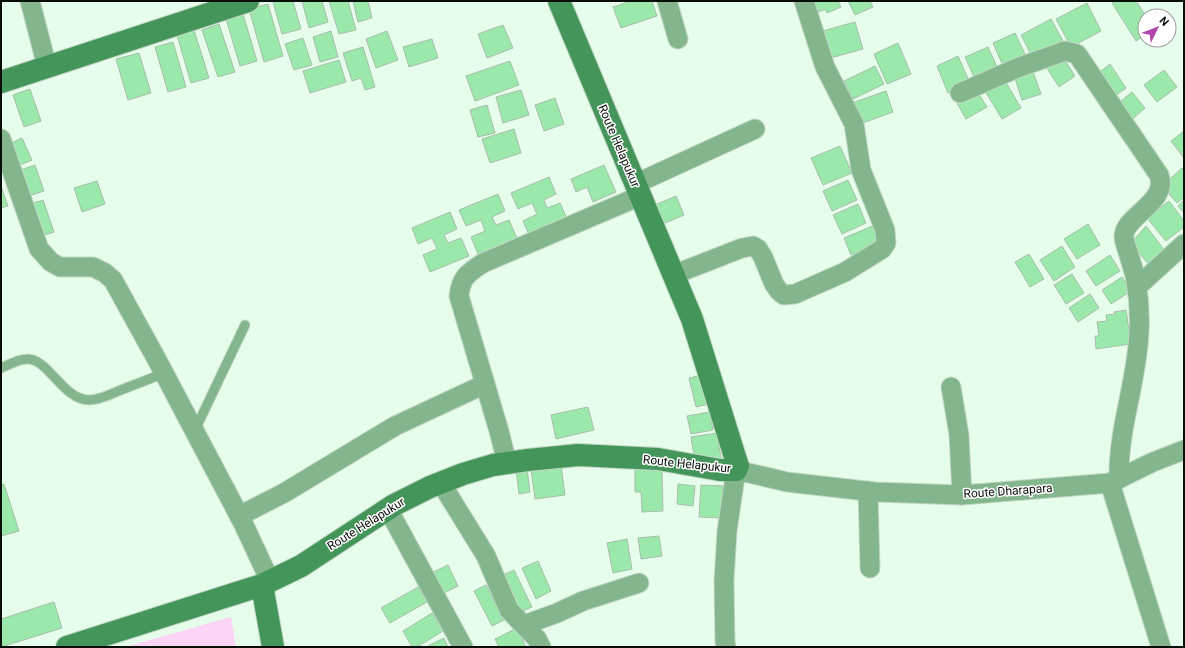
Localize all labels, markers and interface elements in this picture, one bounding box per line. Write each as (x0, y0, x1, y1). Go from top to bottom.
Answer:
north arrow (1137, 8, 1177, 48)
text: N (1157, 14, 1172, 29)
street label: Route Helapukur (595, 102, 643, 190)
street label: Route Helapukur (642, 452, 732, 476)
street label: Route Dharapara (963, 481, 1053, 501)
street label: Route Helapukur (325, 495, 407, 553)

